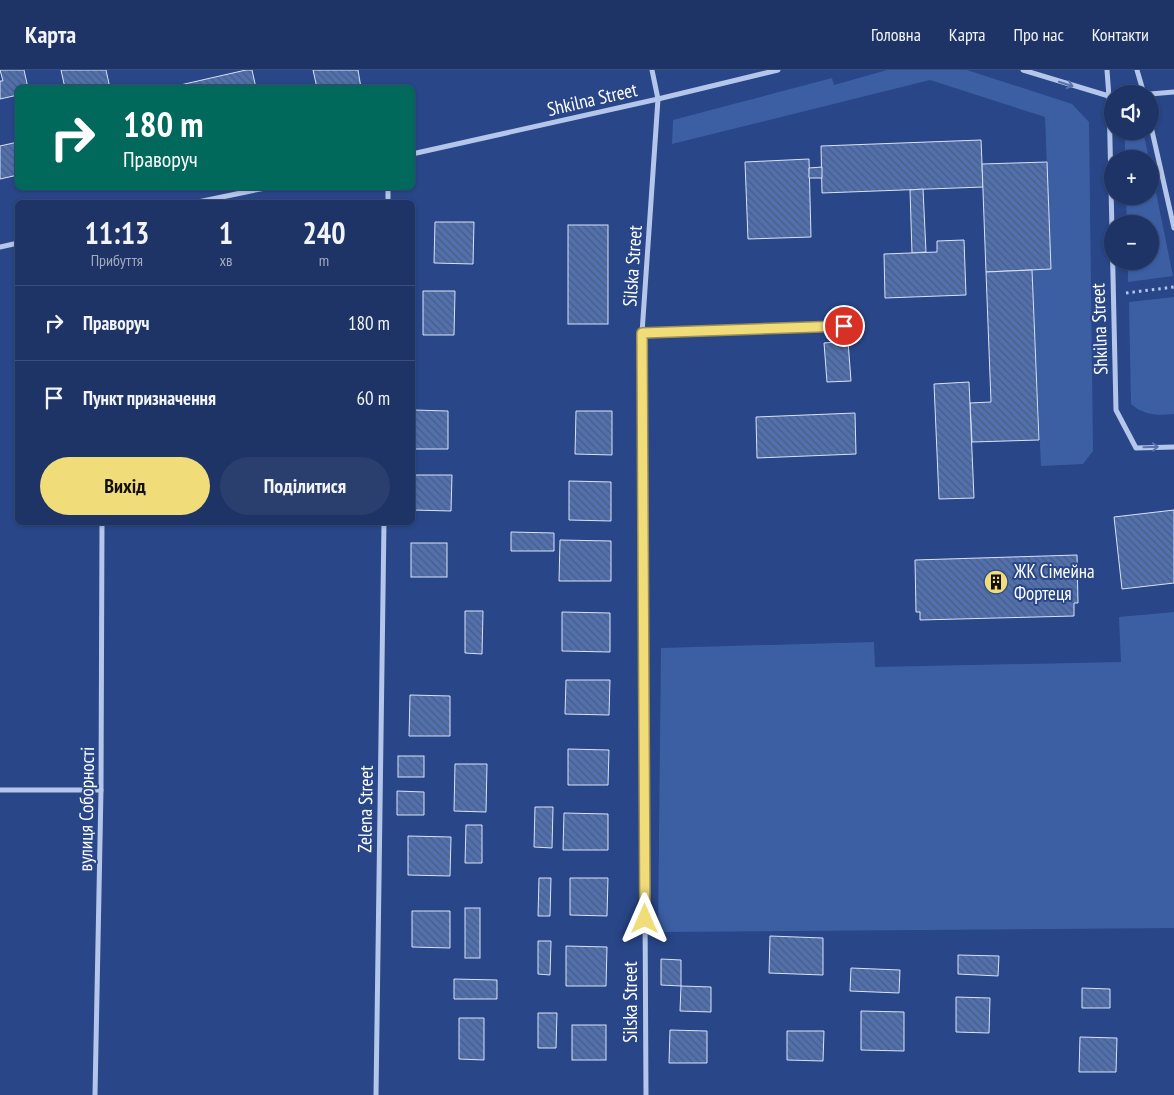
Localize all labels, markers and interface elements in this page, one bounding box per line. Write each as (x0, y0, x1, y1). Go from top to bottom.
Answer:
text: Карта (25, 19, 76, 50)
text: Головна (871, 23, 921, 46)
text: Карта (949, 23, 986, 46)
text: Про нас (1014, 23, 1064, 46)
text: Контакти (1092, 23, 1149, 46)
street label: Shkilna Street (545, 77, 640, 121)
one-way arrow (1058, 79, 1074, 89)
map controls (1104, 85, 1159, 270)
button: sound (1104, 85, 1159, 140)
text: 180 m (123, 101, 204, 147)
icon: right (40, 105, 105, 170)
text: Праворуч (123, 145, 198, 173)
button: + (1104, 150, 1159, 205)
text: 11:13 (84, 213, 149, 252)
text: 1 (219, 213, 233, 252)
text: 240 (303, 213, 346, 252)
button: − (1104, 215, 1159, 270)
street label: Silska Street (617, 224, 647, 307)
text: Прибуття (91, 250, 143, 270)
text: хв (219, 250, 232, 270)
text: m (319, 250, 329, 270)
street label: Shkilna Street (1085, 282, 1113, 375)
pin (823, 305, 865, 347)
icon: right (40, 309, 68, 337)
text: Праворуч (83, 311, 150, 335)
text: 180 m (348, 311, 390, 335)
icon: arrive (830, 312, 858, 340)
icon: arrive (40, 384, 68, 412)
text: Пункт призначення (83, 386, 216, 410)
text: 60 m (357, 386, 390, 410)
one-way arrow (1143, 443, 1159, 452)
button: Вихід (40, 457, 210, 515)
button: Поділитися (220, 457, 390, 515)
place label: ЖК Сімейна Фортеця (1013, 559, 1095, 605)
building icon: ЖК Сімейна Фортеця (983, 569, 1009, 595)
street label: вулиця Соборності (73, 746, 99, 872)
street label: Zelena Street (352, 765, 378, 853)
position arrow (618, 892, 670, 944)
street label: Silska Street (618, 961, 642, 1043)

